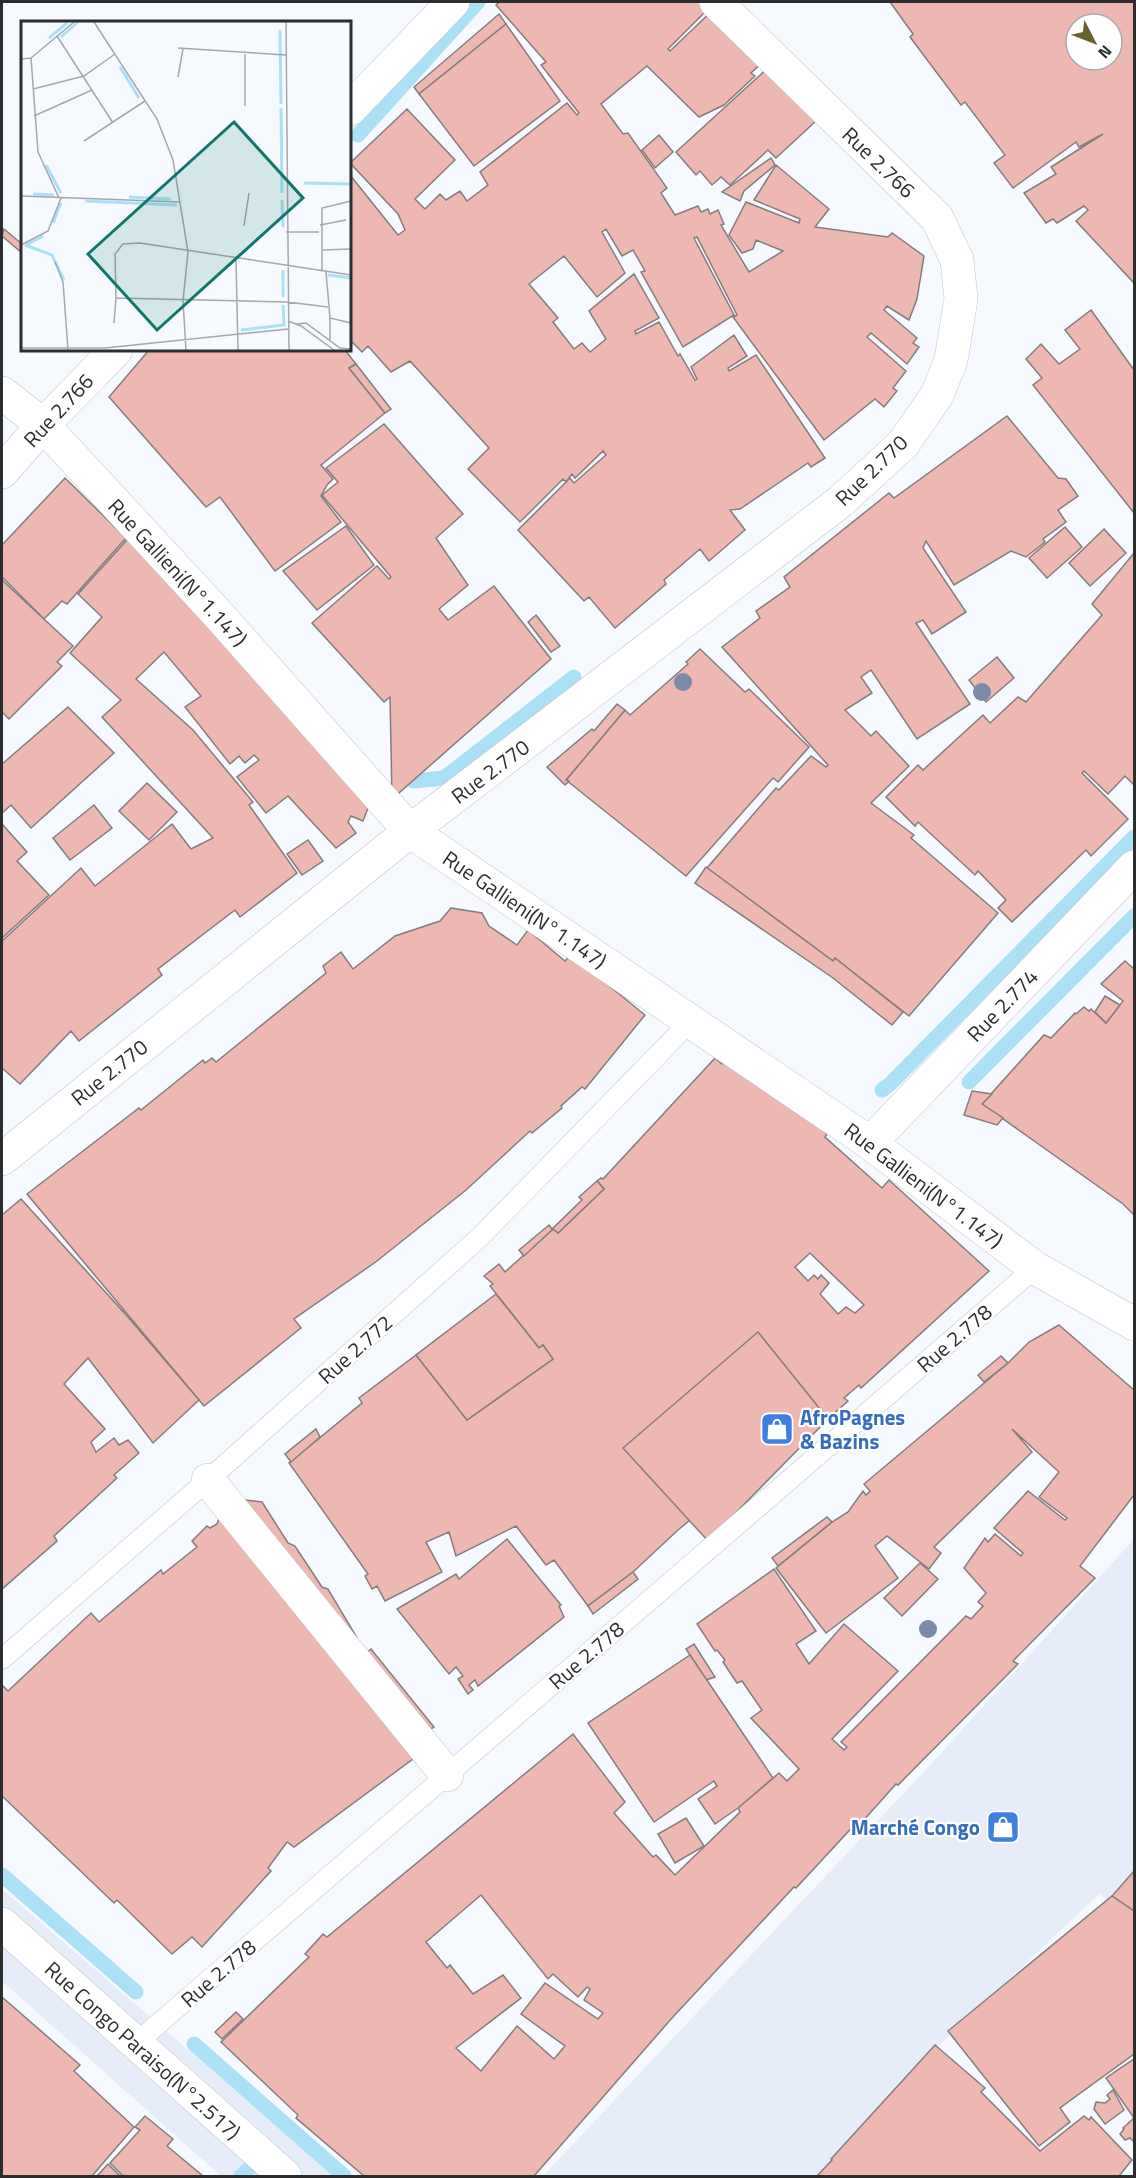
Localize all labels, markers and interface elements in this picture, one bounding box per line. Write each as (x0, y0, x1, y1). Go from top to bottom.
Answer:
north arrow (1064, 12, 1124, 72)
inset map (21, 21, 351, 351)
text: N (1093, 40, 1118, 64)
street label: Rue 2.766 (835, 119, 923, 205)
street label: Rue 2.766 (15, 366, 101, 454)
street label: Rue 2.770 (827, 427, 915, 513)
street label: Rue Gallieni(N°1.147) (101, 491, 255, 653)
street label: Rue 2.770 (444, 731, 536, 811)
street label: Rue Gallieni(N°1.147) (436, 842, 614, 976)
street label: Rue 2.774 (959, 961, 1045, 1049)
street label: Rue 2.770 (64, 1031, 154, 1113)
street label: Rue Gallieni(N°1.147) (838, 1114, 1010, 1256)
street label: Rue 2.778 (909, 1296, 999, 1380)
street label: Rue 2.772 (311, 1307, 399, 1391)
place label: AfroPagnes & Bazins (800, 1401, 905, 1457)
shop icon: AfroPagnes & Bazins (759, 1411, 795, 1447)
street label: Rue 2.778 (541, 1613, 631, 1697)
shop icon: Marché Congo (985, 1809, 1021, 1845)
place label: Marché Congo (851, 1811, 980, 1843)
street label: Rue 2.778 (173, 1931, 263, 2015)
street label: Rue Congo Paraiso(N°2.517) (38, 1953, 248, 2147)

